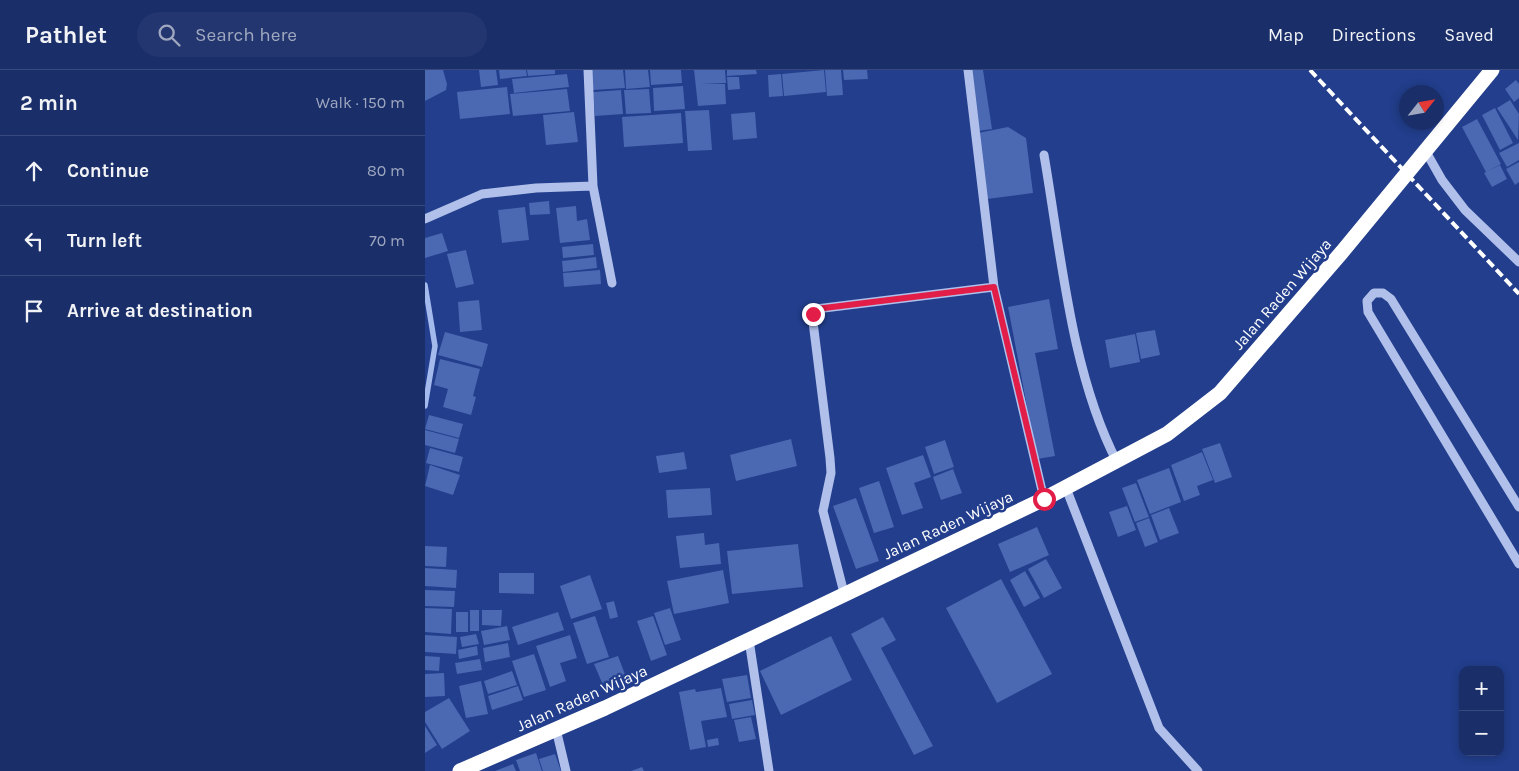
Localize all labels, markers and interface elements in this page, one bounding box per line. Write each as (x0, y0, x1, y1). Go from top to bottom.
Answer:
search box (137, 12, 487, 57)
text: Pathlet (25, 21, 107, 49)
icon: search (155, 21, 183, 49)
text: Search here (195, 24, 297, 46)
text: Map (1268, 24, 1304, 46)
text: Directions (1332, 24, 1416, 46)
text: Saved (1444, 24, 1494, 46)
north arrow (1399, 85, 1444, 130)
text: 2 min (20, 91, 78, 115)
text: Walk · 150 m (316, 93, 405, 112)
icon: ahead (20, 157, 48, 185)
text: Continue (67, 160, 149, 182)
text: 80 m (367, 161, 405, 180)
icon: left (20, 227, 48, 255)
text: Turn left (67, 230, 142, 252)
text: 70 m (369, 231, 405, 250)
street label: Jalan Raden Wijaya (1229, 235, 1335, 353)
icon: arrive (20, 297, 48, 325)
text: Arrive at destination (67, 300, 253, 322)
route end (802, 303, 825, 326)
street label: Jalan Raden Wijaya (880, 487, 1016, 563)
route start (1033, 488, 1056, 511)
street label: Jalan Raden Wijaya (514, 661, 650, 735)
map controls (1459, 666, 1504, 756)
button: + (1459, 666, 1504, 711)
button: − (1459, 711, 1504, 756)

